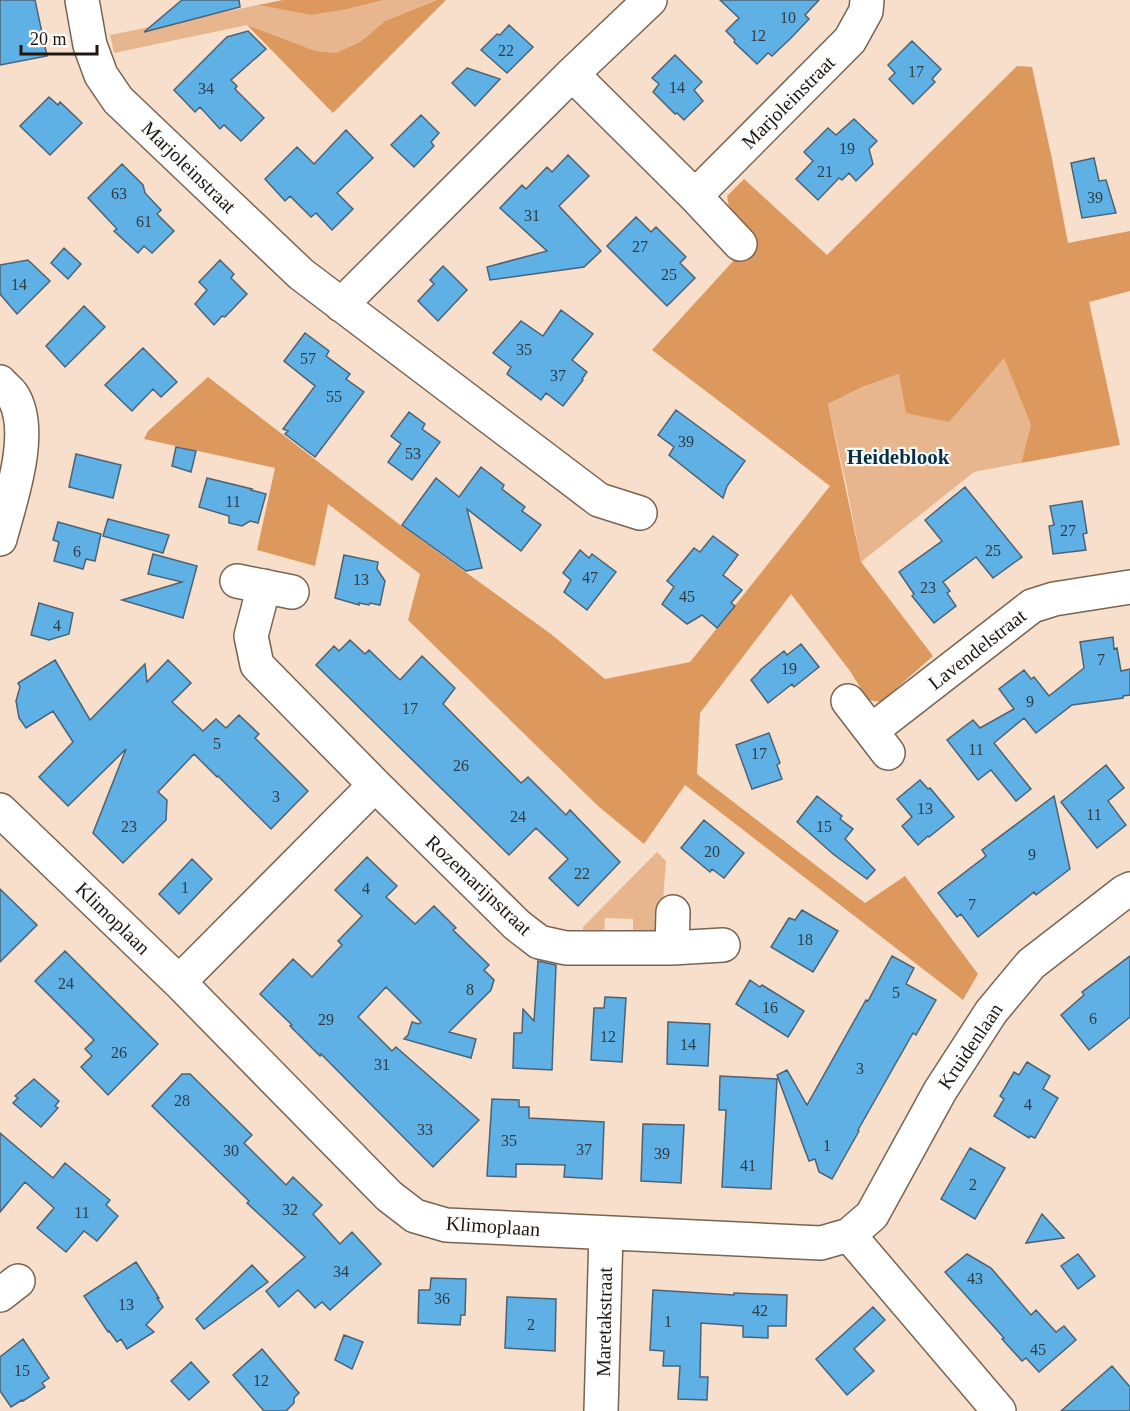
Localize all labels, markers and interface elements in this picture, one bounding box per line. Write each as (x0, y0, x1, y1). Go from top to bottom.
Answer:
house number: 10 (780, 9, 796, 26)
scale bar (21, 18, 98, 56)
house number: 12 (750, 27, 766, 44)
text: 20 m (30, 29, 67, 49)
house number: 22 (498, 42, 514, 59)
street label: Marjoleinstraat (737, 51, 840, 154)
house number: 17 (908, 63, 924, 80)
house number: 14 (669, 79, 685, 96)
house number: 34 (198, 80, 214, 97)
street label: Marjoleinstraat (137, 117, 241, 218)
house number: 19 (839, 140, 855, 157)
house number: 21 (817, 163, 833, 180)
house number: 63 (111, 185, 127, 202)
house number: 39 (1087, 189, 1103, 206)
house number: 31 (524, 207, 540, 224)
house number: 61 (136, 213, 152, 230)
house number: 27 (632, 238, 648, 255)
house number: 25 (661, 266, 677, 283)
house number: 14 (11, 276, 27, 293)
house number: 35 (516, 341, 532, 358)
house number: 57 (300, 350, 316, 367)
house number: 37 (550, 367, 566, 384)
house number: 55 (326, 388, 342, 405)
house number: 39 (678, 433, 694, 450)
house number: 53 (405, 445, 421, 462)
district label: Heideblook (847, 445, 950, 469)
house number: 11 (225, 493, 241, 510)
house number: 27 (1060, 522, 1076, 539)
house number: 25 (985, 542, 1001, 559)
house number: 6 (73, 543, 81, 560)
house number: 47 (582, 569, 598, 586)
house number: 13 (353, 571, 369, 588)
house number: 23 (920, 579, 936, 596)
house number: 45 (679, 588, 695, 605)
street label: Lavendelstraat (924, 604, 1031, 694)
house number: 4 (53, 617, 61, 634)
house number: 7 (1097, 651, 1105, 668)
house number: 19 (781, 660, 797, 677)
house number: 9 (1026, 693, 1034, 710)
house number: 17 (402, 700, 418, 717)
house number: 5 (213, 735, 221, 752)
house number: 11 (968, 741, 984, 758)
house number: 17 (751, 745, 767, 762)
house number: 26 (453, 757, 469, 774)
house number: 3 (272, 788, 280, 805)
house number: 13 (917, 800, 933, 817)
house number: 11 (1086, 806, 1102, 823)
house number: 24 (510, 808, 526, 825)
house number: 23 (121, 818, 137, 835)
house number: 15 (816, 818, 832, 835)
street label: Rozemarijnstraat (421, 830, 537, 941)
house number: 20 (704, 843, 720, 860)
house number: 9 (1028, 846, 1036, 863)
house number: 22 (574, 865, 590, 882)
street label: Klimoplaan (71, 877, 155, 959)
house number: 1 (181, 879, 189, 896)
house number: 4 (362, 880, 370, 897)
house number: 7 (968, 896, 976, 913)
house number: 18 (797, 931, 813, 948)
house number: 24 (58, 975, 74, 992)
house number: 8 (466, 981, 474, 998)
house number: 5 (892, 984, 900, 1001)
house number: 16 (762, 999, 778, 1016)
street label: Kruidenlaan (933, 999, 1007, 1093)
house number: 6 (1089, 1010, 1097, 1027)
house number: 29 (318, 1011, 334, 1028)
house number: 12 (600, 1028, 616, 1045)
house number: 14 (680, 1036, 696, 1053)
house number: 26 (111, 1044, 127, 1061)
house number: 31 (374, 1056, 390, 1073)
house number: 3 (856, 1060, 864, 1077)
house number: 28 (174, 1092, 190, 1109)
house number: 4 (1024, 1096, 1032, 1113)
house number: 33 (417, 1121, 433, 1138)
house number: 35 (501, 1132, 517, 1149)
house number: 1 (823, 1137, 831, 1154)
house number: 37 (576, 1141, 592, 1158)
house number: 30 (223, 1142, 239, 1159)
house number: 39 (654, 1145, 670, 1162)
house number: 41 (740, 1157, 756, 1174)
house number: 2 (969, 1176, 977, 1193)
house number: 32 (282, 1201, 298, 1218)
house number: 11 (74, 1204, 90, 1221)
street label: Klimoplaan (445, 1212, 541, 1241)
house number: 34 (333, 1263, 349, 1280)
street label: Maretakstraat (592, 1266, 616, 1377)
house number: 43 (967, 1270, 983, 1287)
house number: 36 (434, 1290, 450, 1307)
house number: 13 (118, 1296, 134, 1313)
house number: 42 (752, 1302, 768, 1319)
house number: 1 (664, 1313, 672, 1330)
house number: 2 (527, 1316, 535, 1333)
house number: 45 (1030, 1341, 1046, 1358)
house number: 15 (14, 1362, 30, 1379)
house number: 12 (253, 1372, 269, 1389)

